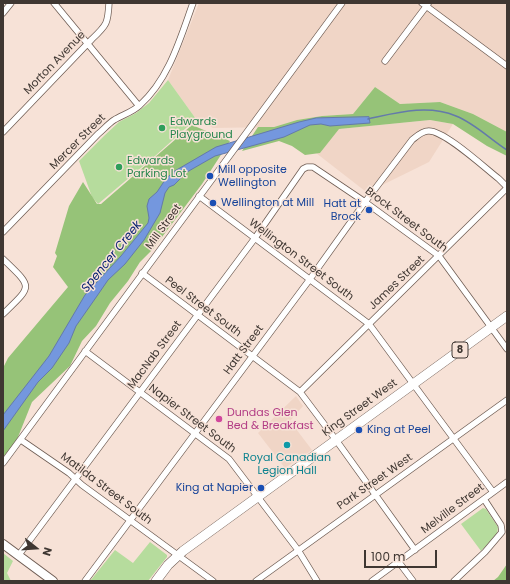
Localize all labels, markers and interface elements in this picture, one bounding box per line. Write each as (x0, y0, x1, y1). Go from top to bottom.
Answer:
street label: Morton Avenue (21, 29, 89, 97)
street label: Mercer Street (47, 111, 109, 173)
place label: Edwards Playground (170, 115, 233, 141)
marker: Edwards Playground (157, 123, 167, 133)
place label: Edwards Parking Lot (127, 154, 186, 180)
marker: Edwards Parking Lot (114, 162, 124, 172)
place label: Mill opposite Wellington (218, 163, 287, 189)
marker: Mill opposite Wellington (205, 171, 215, 181)
street label: Brock Street South (362, 185, 450, 255)
place label: Wellington at Mill (221, 196, 314, 210)
place label: Hatt at Brock (324, 197, 361, 223)
marker: Wellington at Mill (208, 198, 218, 208)
street label: Mill Street (143, 202, 185, 252)
marker: Hatt at Brock (364, 205, 374, 215)
street label: Wellington Street South (246, 216, 356, 304)
water label: Spencer Creek (79, 218, 145, 296)
street label: James Street (366, 253, 428, 313)
street label: Peel Street South (162, 274, 244, 340)
street label: MacNab Street (125, 319, 185, 391)
street label: Hatt Street (221, 323, 267, 377)
road number: 8 (452, 342, 468, 358)
street label: King Street West (320, 376, 400, 440)
street label: Napier Street South (146, 382, 238, 456)
place label: Dundas Glen Bed & Breakfast (227, 406, 314, 432)
marker: Dundas Glen Bed & Breakfast (214, 414, 224, 424)
place label: King at Peel (367, 423, 431, 437)
marker: King at Peel (354, 425, 364, 435)
marker: Royal Canadian Legion Hall (282, 440, 292, 450)
street label: Matilda Street South (58, 450, 154, 528)
place label: Royal Canadian Legion Hall (243, 451, 331, 477)
street label: Park Street West (335, 451, 415, 513)
place label: King at Napier (176, 481, 253, 495)
street label: Melville Street (419, 481, 487, 537)
marker: King at Napier (256, 483, 266, 493)
north arrow (16, 528, 56, 568)
scale bar (366, 542, 439, 568)
text: N (39, 545, 56, 558)
text: 100 m (371, 548, 405, 565)

